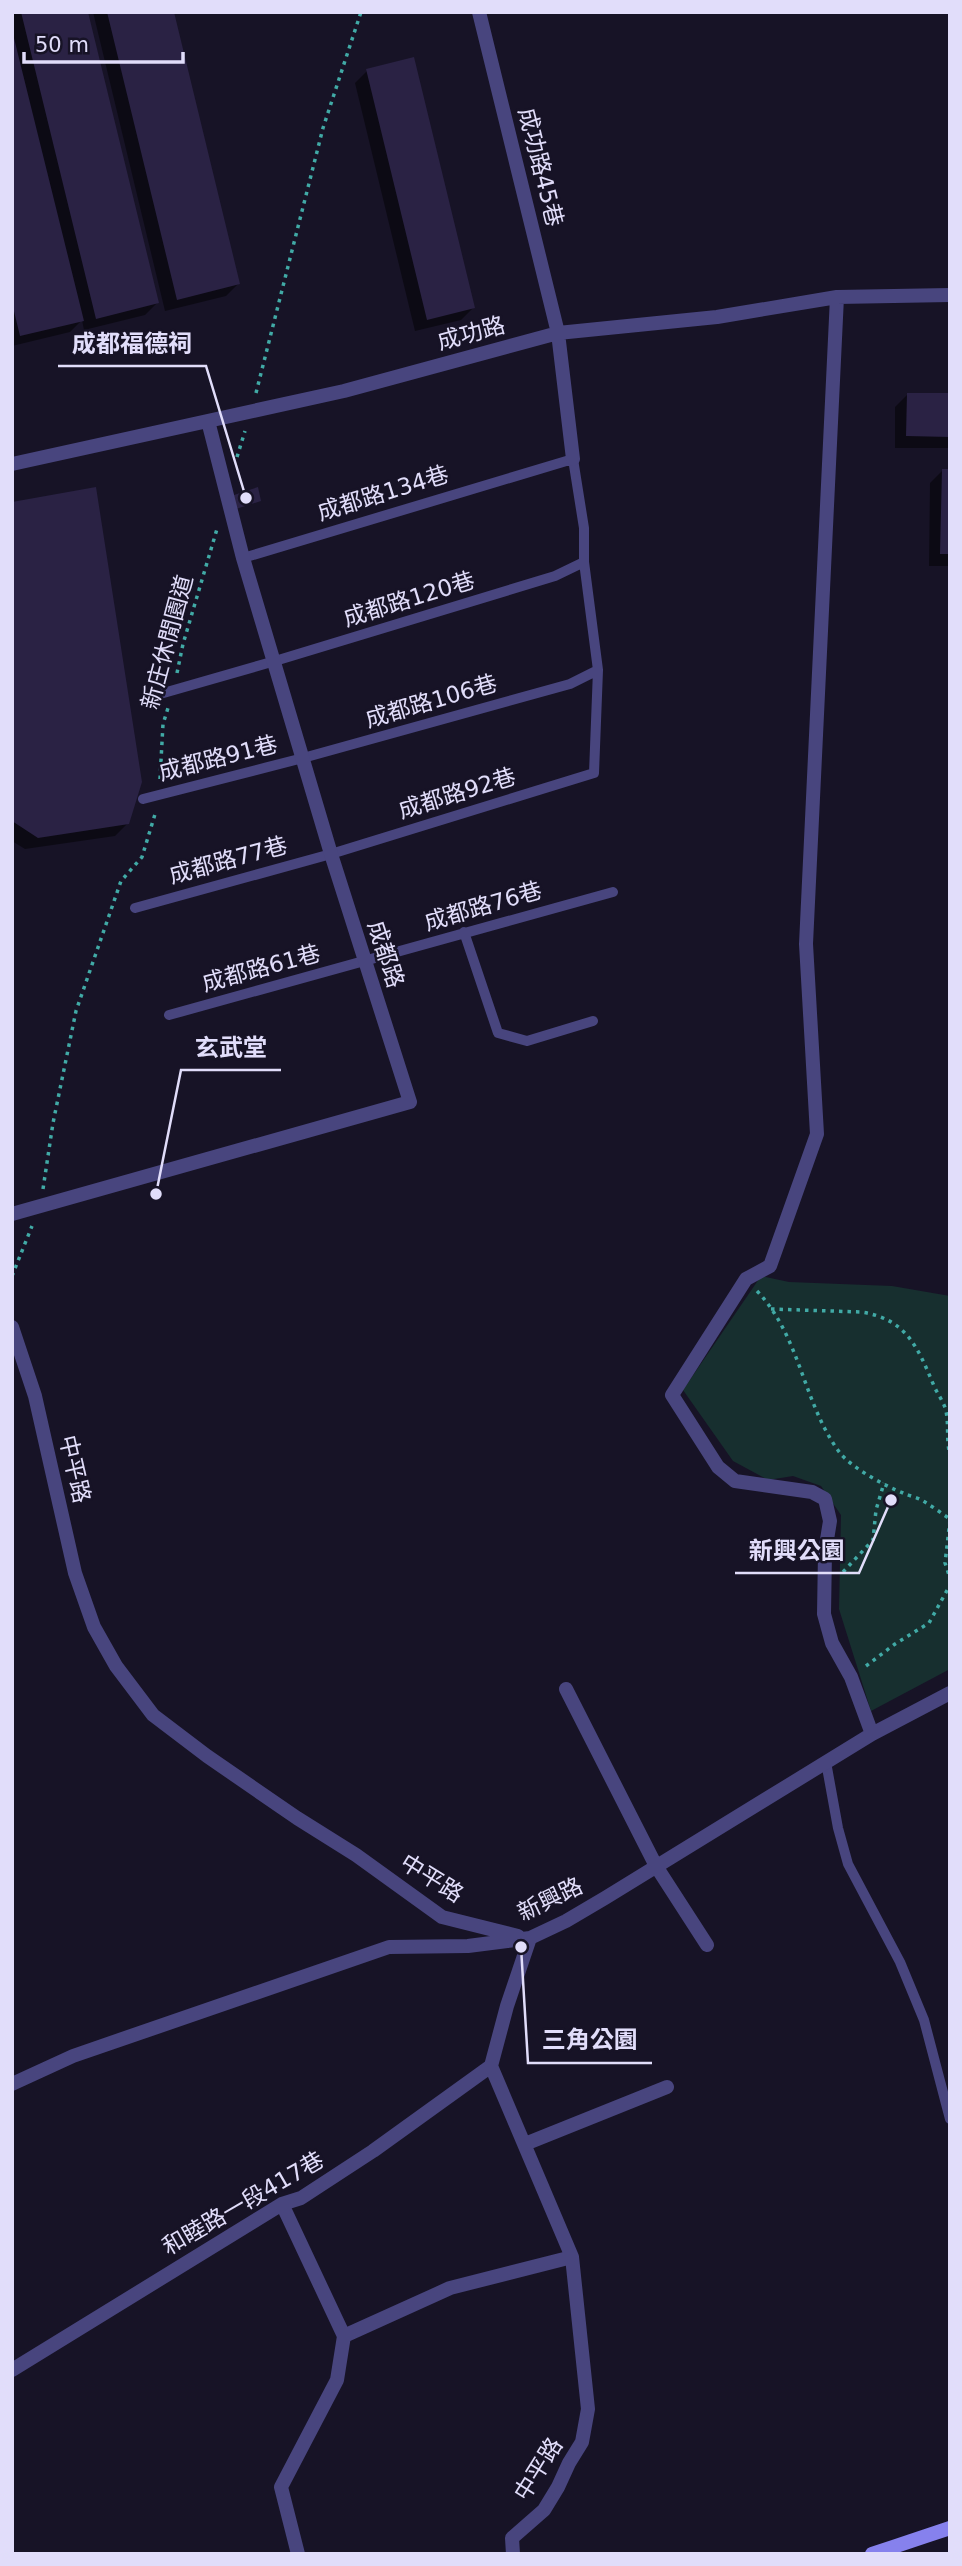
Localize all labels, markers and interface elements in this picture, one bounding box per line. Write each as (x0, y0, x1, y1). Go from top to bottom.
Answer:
scale bar (24, 21, 184, 65)
text: 50 m (35, 33, 89, 57)
street label: 成功路45巷 (514, 105, 568, 229)
street label: 成功路 (434, 312, 508, 354)
callout: 成都福德祠 (58, 321, 206, 366)
text: 成都福德祠 (72, 330, 192, 358)
street label: 成都路134巷 (314, 461, 452, 525)
street label: 成都路120巷 (340, 567, 478, 631)
street label: 新庄休閒園道 (137, 572, 197, 712)
street label: 成都路106巷 (362, 670, 500, 732)
street label: 成都路91巷 (156, 731, 280, 785)
street label: 成都路92巷 (395, 763, 519, 823)
street label: 成都路77巷 (166, 832, 290, 888)
street label: 成都路76巷 (421, 877, 545, 935)
street label: 成都路 (363, 917, 409, 991)
street label: 成都路61巷 (199, 940, 323, 996)
callout: 玄武堂 (181, 1025, 281, 1070)
text: 玄武堂 (195, 1034, 267, 1062)
street label: 中平路 (55, 1432, 95, 1506)
callout: 新興公園 (735, 1528, 859, 1573)
text: 新興公園 (749, 1537, 845, 1565)
street label: 中平路 (396, 1849, 468, 1907)
street label: 新興路 (513, 1872, 587, 1926)
callout: 三角公園 (528, 2018, 652, 2063)
text: 三角公園 (542, 2026, 638, 2054)
street label: 和睦路一段417巷 (158, 2146, 328, 2260)
street label: 中平路 (509, 2433, 567, 2505)

